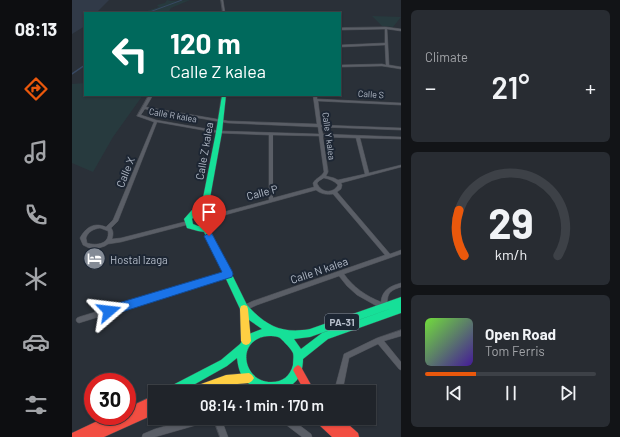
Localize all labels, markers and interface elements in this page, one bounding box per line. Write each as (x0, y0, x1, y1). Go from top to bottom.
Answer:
text: 08:13 (15, 18, 57, 40)
text: 120 m (170, 26, 241, 60)
icon: left (104, 28, 156, 80)
text: Climate (425, 49, 468, 65)
text: Calle Z kalea (170, 60, 266, 82)
text: 21° (491, 69, 530, 105)
text: − (425, 74, 436, 100)
text: + (585, 74, 596, 100)
icon: directions (22, 75, 50, 103)
street label: Calle S (358, 88, 384, 100)
street label: Calle R kalea (148, 105, 198, 125)
street label: Calle Y kalea (320, 111, 338, 161)
street label: Calle Z kalea (193, 121, 215, 181)
icon: music (22, 138, 50, 166)
street label: Calle X (113, 154, 137, 189)
street label: Calle P (245, 181, 280, 202)
pin (192, 195, 226, 236)
text: 29 (488, 197, 533, 247)
icon: phone (22, 201, 50, 229)
icon: arrive (198, 201, 220, 223)
hotel icon: Hostal Izaga (82, 246, 108, 272)
text: km/h (494, 246, 527, 263)
place label: Hostal Izaga (110, 253, 168, 266)
street label: Calle N kalea (289, 254, 349, 286)
icon: climate (22, 265, 50, 293)
position arrow (88, 290, 130, 332)
road number: PA-31 (325, 314, 359, 330)
text: Open Road (485, 325, 556, 343)
icon: car (22, 328, 50, 356)
text: Tom Ferris (485, 343, 545, 359)
speed limit sign: 30 (84, 373, 136, 425)
icon: previous (443, 382, 465, 404)
icon: pause (500, 382, 522, 404)
icon: next (557, 382, 579, 404)
icon: filters (22, 391, 50, 419)
text: 08:14 · 1 min · 170 m (200, 396, 324, 414)

